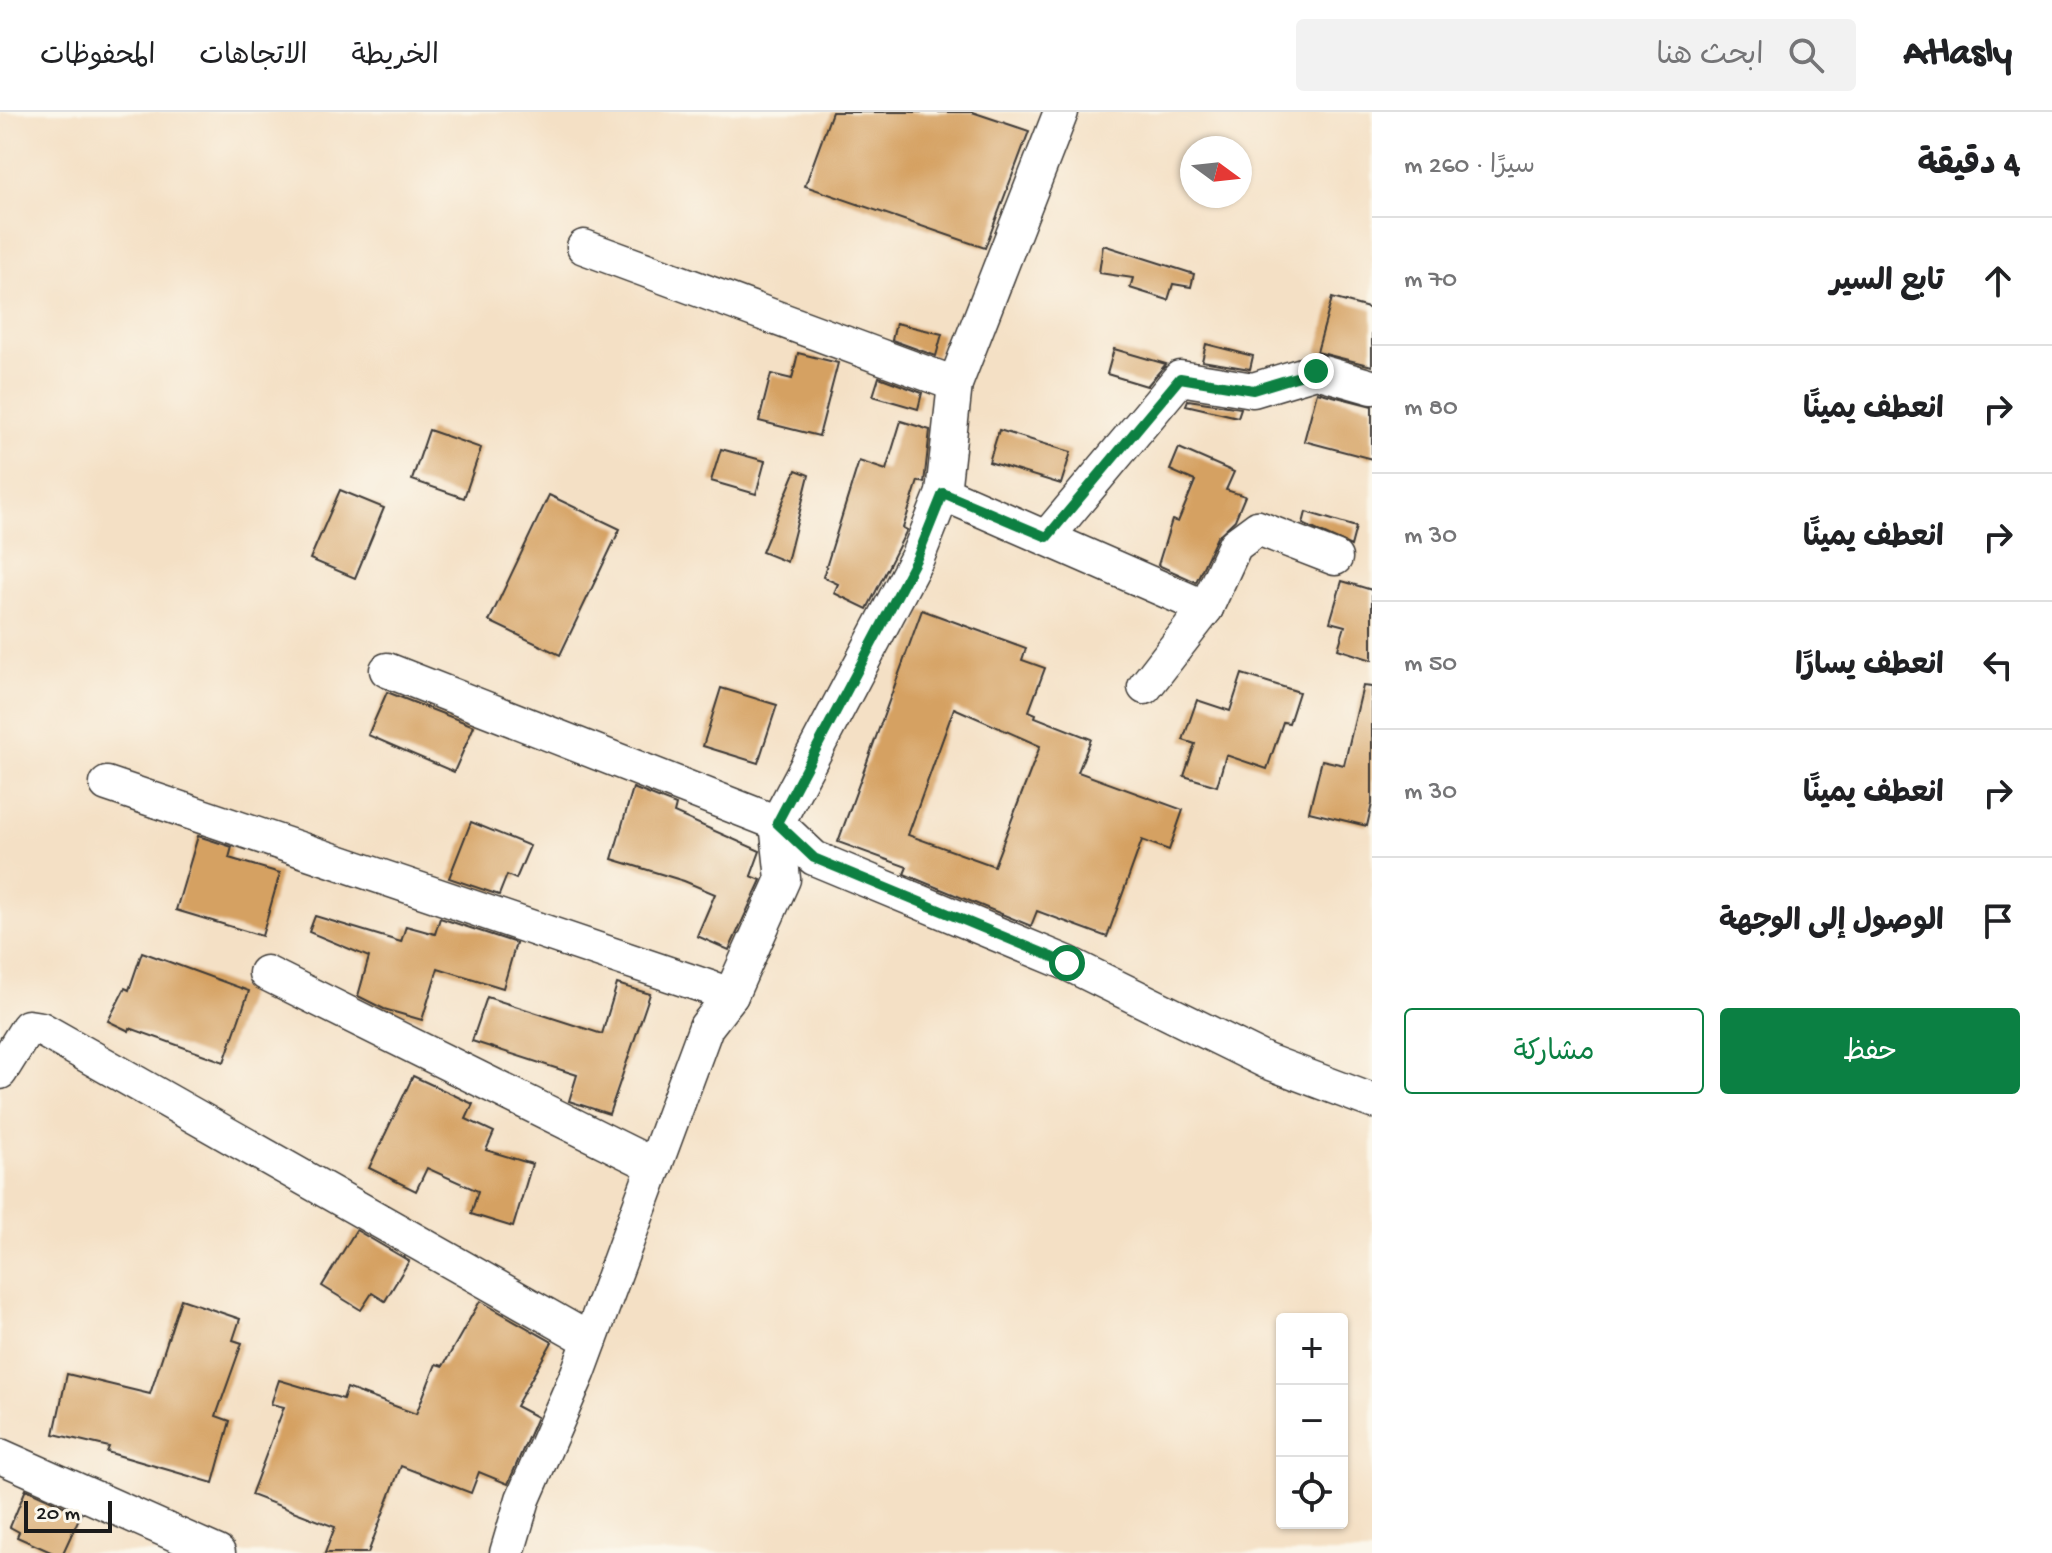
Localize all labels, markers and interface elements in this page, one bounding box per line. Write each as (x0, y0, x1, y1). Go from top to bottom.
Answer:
search box (1296, 19, 1856, 91)
icon: search (1784, 33, 1828, 77)
text: Atlasly (1904, 33, 2012, 77)
text: ابحث هنا (1656, 40, 1764, 75)
text: المحفوظات (40, 41, 155, 74)
text: الاتجاهات (199, 41, 307, 74)
text: الخريطة (351, 41, 439, 74)
north arrow (1180, 136, 1252, 208)
text: 4 دقيقة (1917, 147, 2020, 187)
text: سيرًا · 260 m (1404, 152, 1535, 183)
icon: ahead (1976, 259, 2020, 303)
text: 70 m (1404, 266, 1457, 297)
text: تابع السير (1830, 266, 1944, 301)
route end (1298, 353, 1334, 389)
icon: right (1976, 387, 2020, 431)
text: 80 m (1404, 394, 1458, 425)
text: انعطف يمينًا (1803, 394, 1944, 429)
icon: right (1976, 515, 2020, 559)
text: 30 m (1404, 522, 1457, 553)
text: انعطف يمينًا (1803, 522, 1944, 557)
icon: left (1976, 643, 2020, 687)
text: 50 m (1404, 650, 1457, 681)
text: انعطف يسارًا (1795, 650, 1944, 685)
icon: right (1976, 771, 2020, 815)
text: 30 m (1404, 778, 1457, 809)
text: انعطف يمينًا (1803, 778, 1944, 813)
icon: arrive (1976, 899, 2020, 943)
text: الوصول إلى الوجهة (1719, 906, 1944, 941)
route start (1049, 945, 1085, 981)
button: مشاركة (1404, 1008, 1704, 1094)
button: حفظ (1720, 1008, 2020, 1094)
map controls (1276, 1313, 1348, 1529)
button: + (1276, 1313, 1348, 1385)
button: − (1276, 1385, 1348, 1457)
button: locate (1276, 1457, 1348, 1529)
scale bar (24, 1497, 112, 1533)
text: 20 m (36, 1502, 80, 1528)

